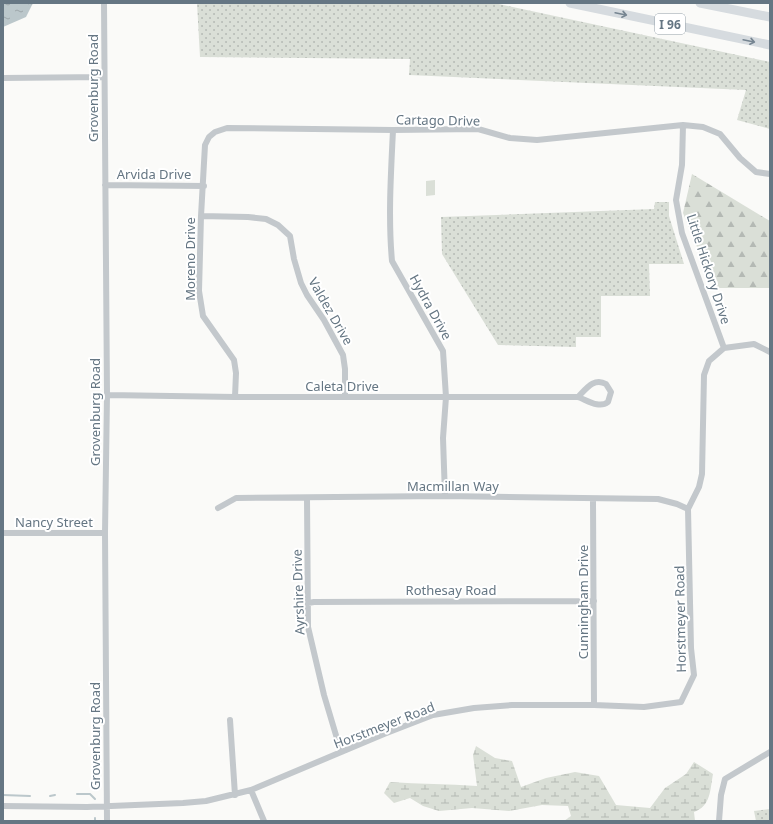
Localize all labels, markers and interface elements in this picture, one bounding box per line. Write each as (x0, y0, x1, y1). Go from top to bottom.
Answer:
one-way arrow (615, 10, 628, 18)
road number: I 96 (655, 14, 685, 34)
street label: Grovenburg Road (84, 34, 102, 142)
one-way arrow (742, 37, 755, 45)
street label: Cartago Drive (396, 110, 480, 130)
street label: Arvida Drive (117, 165, 191, 183)
street label: Little Hickory Drive (683, 211, 735, 327)
street label: Moreno Drive (181, 217, 199, 301)
street label: Hydra Drive (406, 271, 456, 343)
street label: Valdez Drive (304, 274, 358, 348)
street label: Grovenburg Road (86, 358, 104, 466)
street label: Caleta Drive (305, 377, 379, 395)
street label: Macmillan Way (407, 477, 499, 495)
street label: Nancy Street (15, 513, 93, 531)
street label: Cunningham Drive (574, 545, 592, 659)
street label: Ayrshire Drive (288, 549, 308, 635)
street label: Horstmeyer Road (670, 565, 690, 673)
street label: Rothesay Road (406, 581, 496, 599)
street label: Grovenburg Road (86, 682, 104, 790)
street label: Horstmeyer Road (331, 697, 437, 753)

